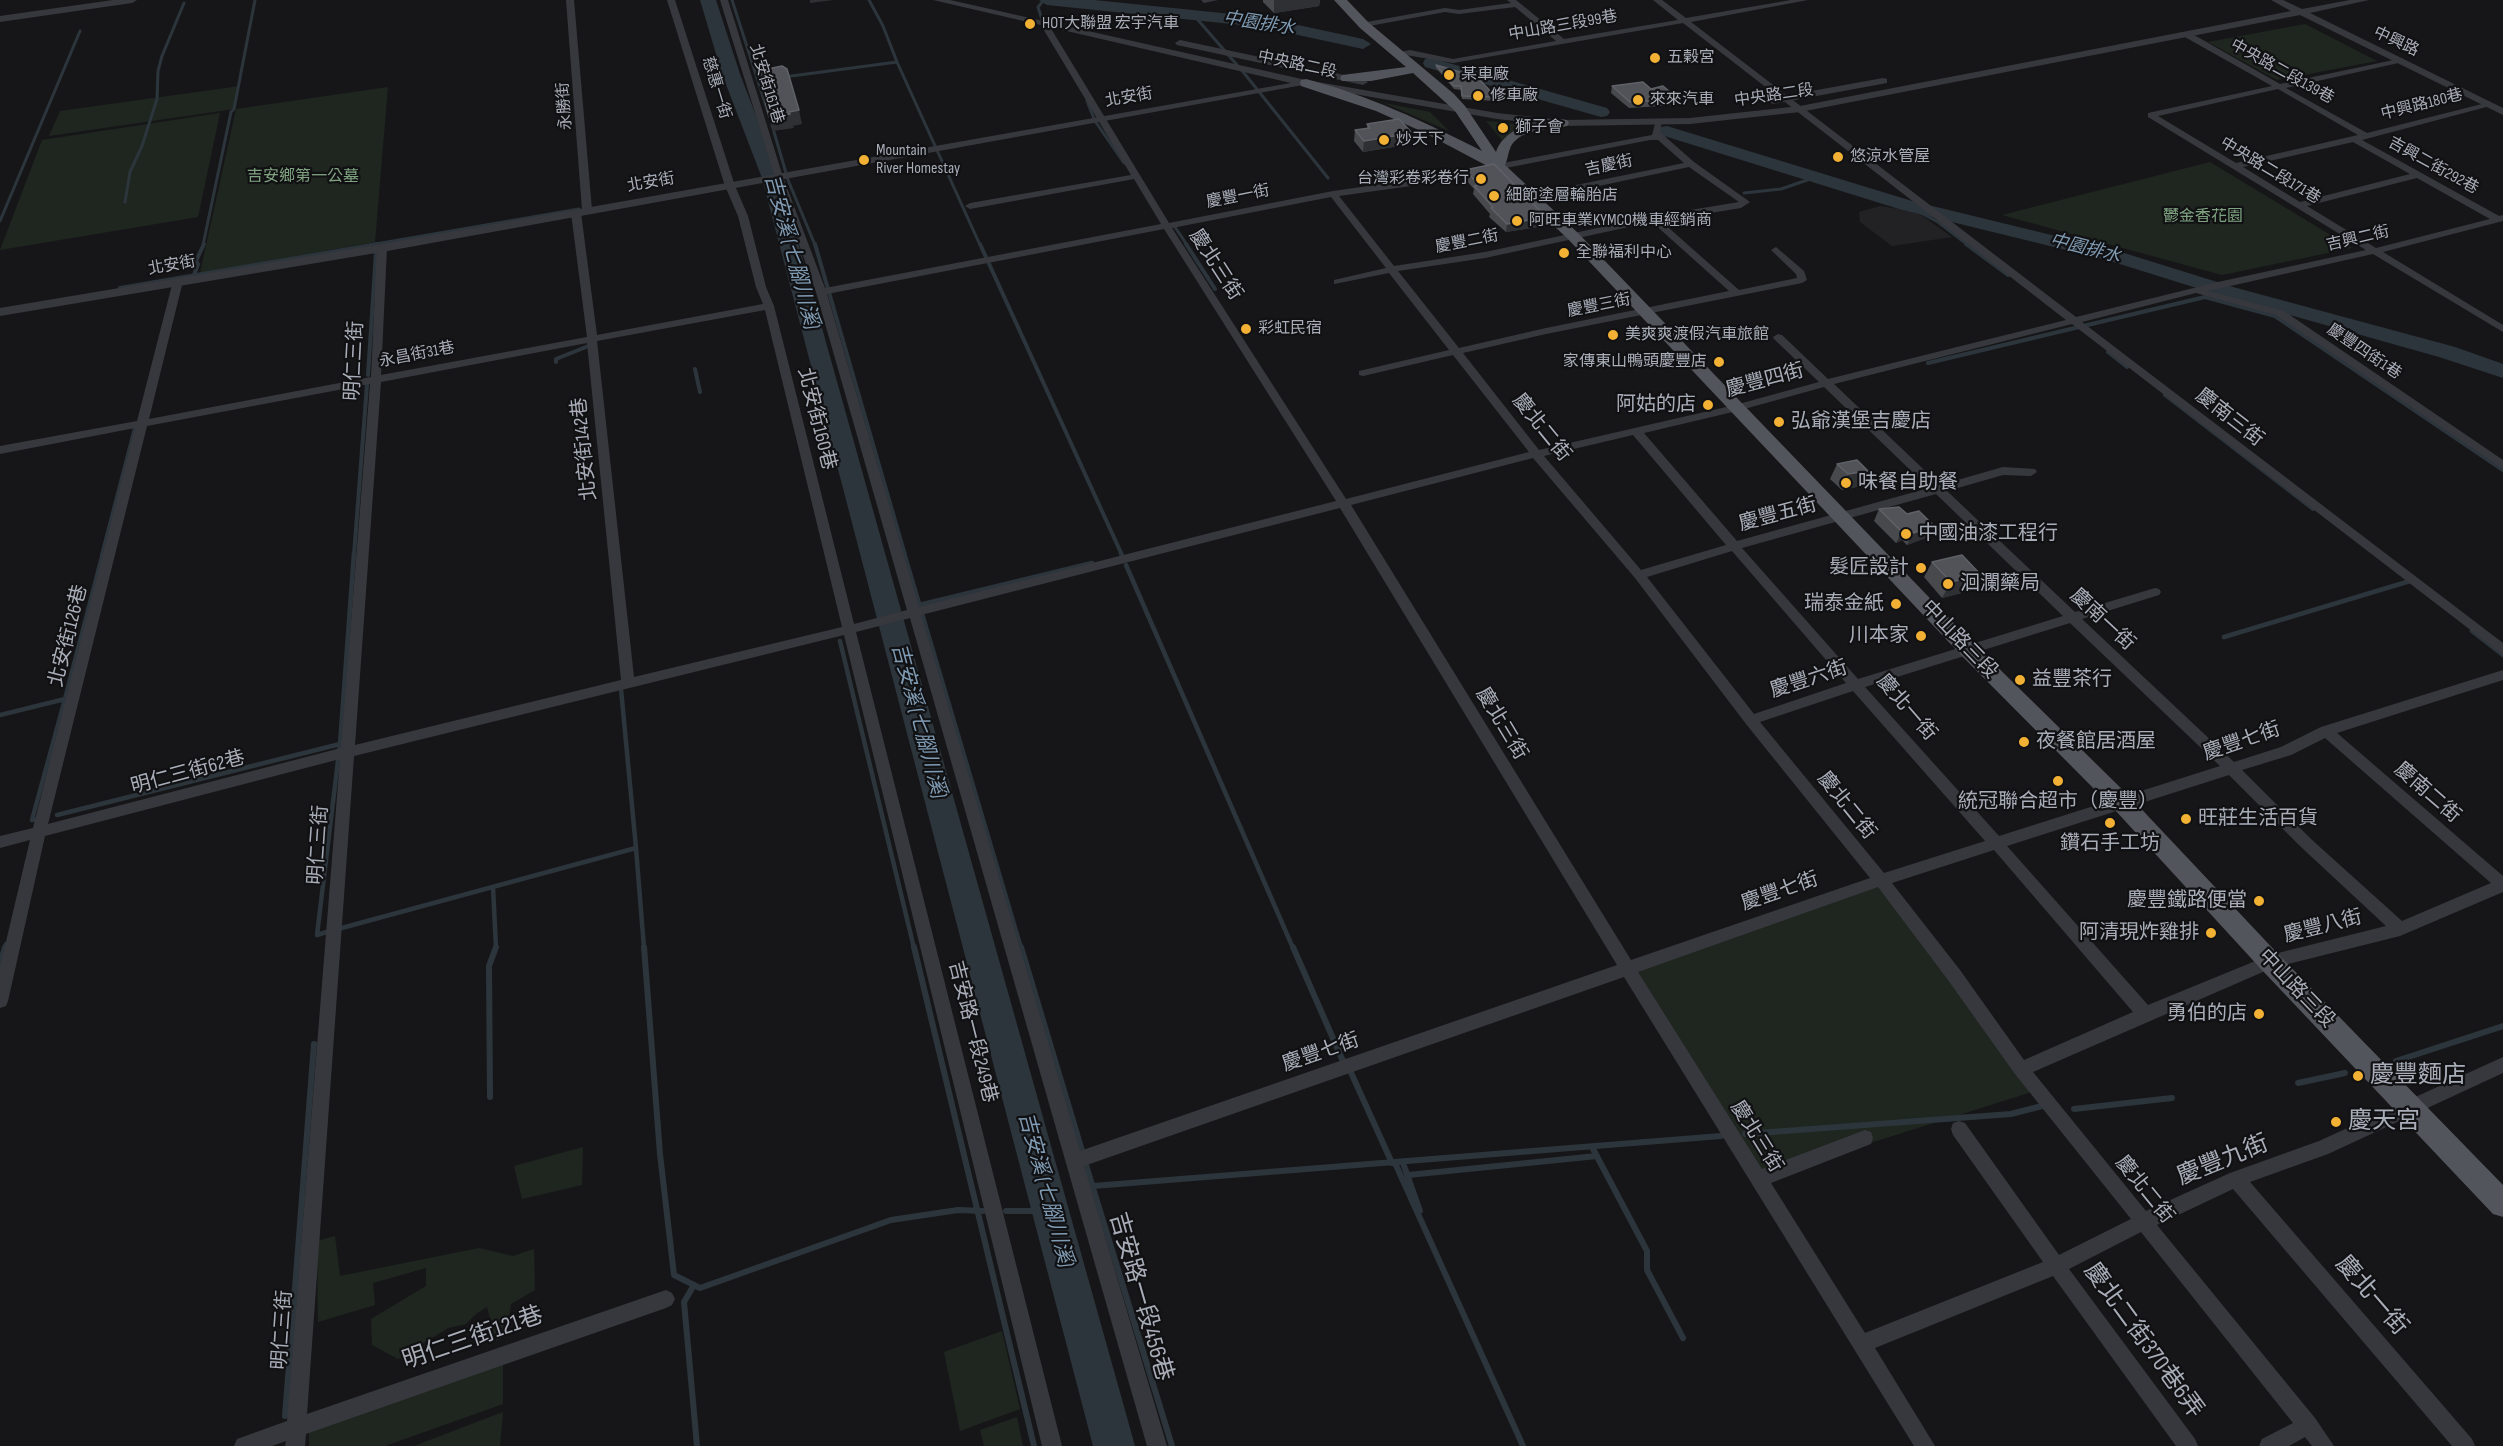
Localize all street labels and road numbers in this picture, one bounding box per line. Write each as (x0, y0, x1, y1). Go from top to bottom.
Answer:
street label: 中山路三段99巷 (1507, 7, 1619, 45)
street label: 中興路 (2370, 23, 2422, 61)
street label: 中央路二段139巷 (2227, 36, 2337, 108)
street label: 北安街161巷 (745, 42, 787, 126)
street label: 中央路二段 (1256, 47, 1338, 83)
street label: 慈惠一街 (697, 55, 735, 121)
street label: 永勝街 (554, 81, 576, 131)
street label: 中央路二段 (1733, 81, 1815, 111)
street label: 北安街 (1104, 84, 1154, 112)
street label: 中興路180巷 (2379, 86, 2465, 124)
street label: 吉興二街292巷 (2384, 133, 2482, 199)
street label: 中央路二段171巷 (2216, 134, 2324, 208)
street label: 吉慶街 (1584, 152, 1634, 180)
street label: 北安街 (626, 169, 676, 197)
street label: 慶豐一街 (1205, 181, 1271, 213)
street label: 吉興二街 (2325, 222, 2391, 256)
street label: 慶北三街 (1183, 225, 1247, 305)
street label: 慶豐二街 (1434, 226, 1500, 258)
street label: 北安街 (147, 252, 197, 280)
street label: 慶豐三街 (1566, 290, 1632, 322)
street label: 明仁三街 (341, 320, 369, 402)
street label: 慶豐四街1巷 (2323, 320, 2405, 384)
street label: 永昌街31巷 (378, 338, 456, 372)
street label: 慶豐四街 (1723, 359, 1807, 403)
street label: 北安街160巷 (792, 365, 840, 473)
street label: 慶南三街 (2190, 384, 2268, 452)
street label: 慶北二街 (1507, 389, 1575, 467)
street label: 北安街142巷 (568, 396, 602, 502)
street label: 慶豐五街 (1736, 493, 1820, 537)
street label: 北安街126巷 (45, 583, 93, 689)
street label: 慶南一街 (2065, 584, 2139, 656)
street label: 中山路三段 (1916, 596, 2002, 684)
street label: 慶豐六街 (1767, 656, 1851, 704)
street label: 慶北一街 (1871, 670, 1941, 746)
street label: 慶北三街 (1470, 684, 1532, 764)
street label: 慶豐七街 (2200, 718, 2284, 766)
street label: 明仁三街62巷 (128, 746, 248, 800)
street label: 慶南二街 (2389, 758, 2465, 828)
street label: 慶北二街 (1812, 767, 1880, 845)
street label: 明仁三街 (304, 804, 334, 886)
street label: 慶豐七街 (1738, 868, 1822, 916)
street label: 慶豐八街 (2281, 906, 2365, 948)
street label: 中山路三段 (2253, 945, 2339, 1033)
street label: 吉安路一段249巷 (943, 959, 1001, 1105)
street label: 慶豐七街 (1279, 1029, 1363, 1077)
street label: 慶北三街 (1725, 1097, 1787, 1177)
street label: 慶豐九街 (2173, 1130, 2273, 1192)
street label: 慶北二街 (2110, 1151, 2178, 1229)
street label: 吉安路一段456巷 (1102, 1209, 1178, 1385)
street label: 慶北一街 (2329, 1250, 2413, 1342)
street label: 慶北二街370巷6弄 (2077, 1258, 2209, 1424)
street label: 明仁三街 (268, 1289, 298, 1371)
street label: 明仁三街121巷 (399, 1301, 547, 1377)

